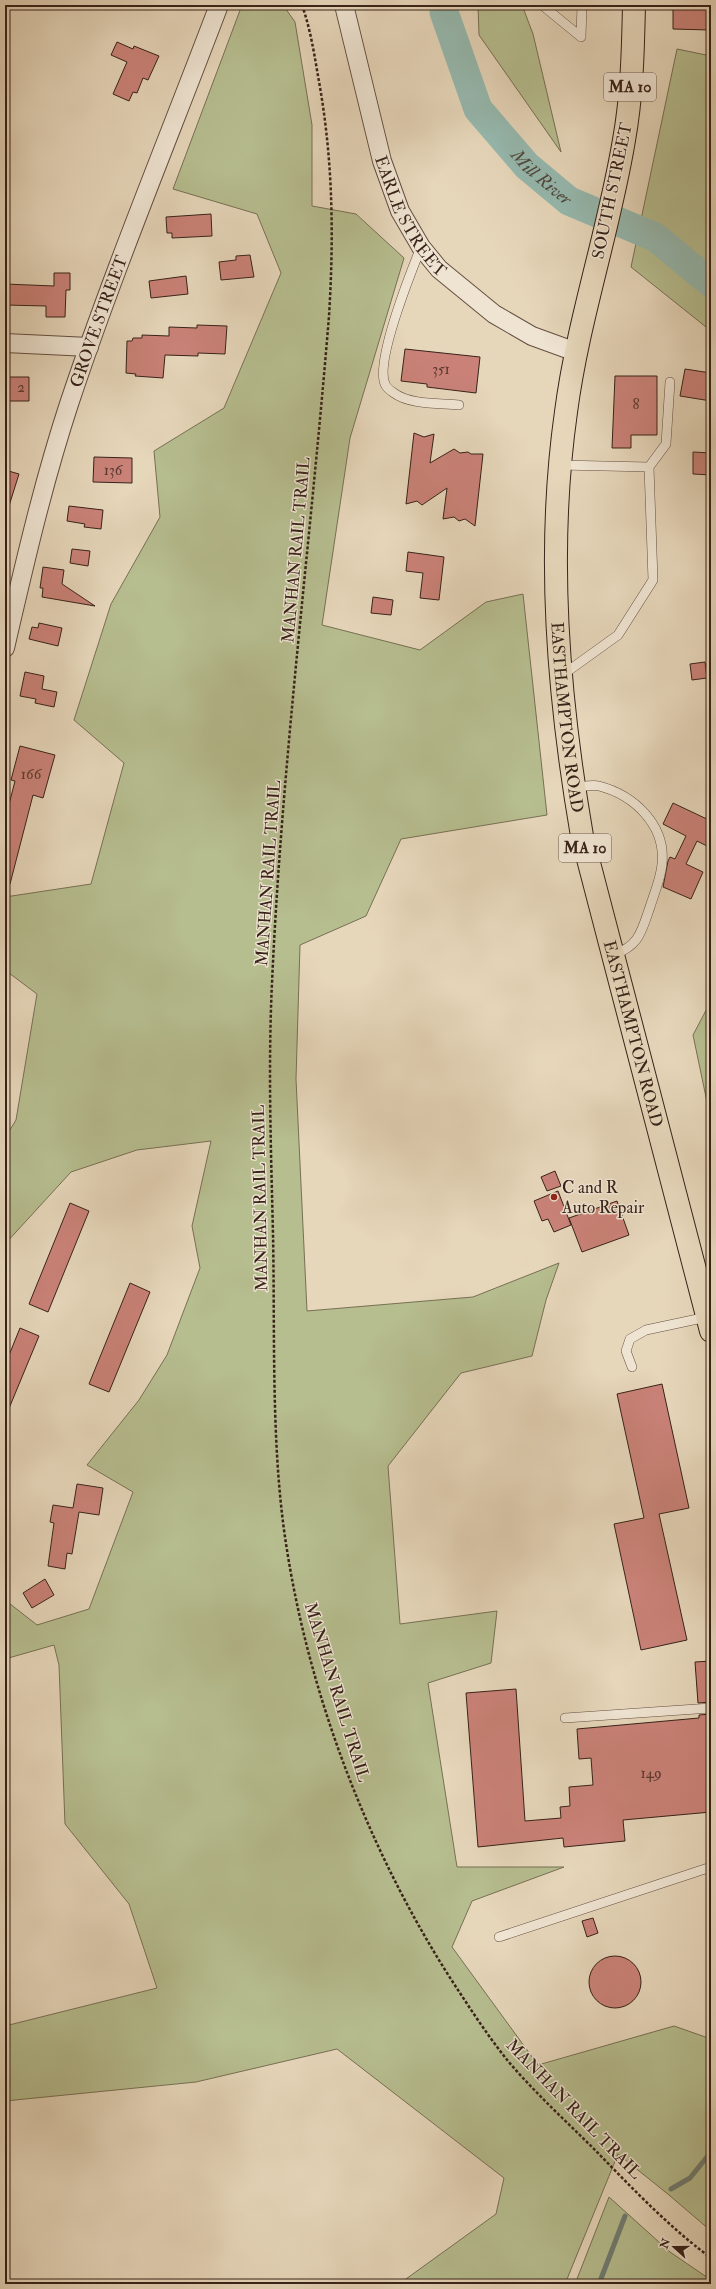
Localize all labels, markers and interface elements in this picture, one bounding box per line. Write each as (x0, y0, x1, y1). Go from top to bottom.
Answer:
road number: MA 10 (604, 73, 656, 101)
street label: SOUTH STREET (587, 121, 637, 261)
water label: Mill River (505, 143, 578, 211)
street label: EARLE STREET (370, 153, 451, 282)
street label: GROVE STREET (65, 252, 132, 390)
house number: 351 (432, 360, 450, 379)
house number: 2 (17, 378, 25, 397)
house number: 8 (632, 395, 640, 414)
street label: MANHAN RAIL TRAIL (277, 456, 315, 644)
house number: 136 (104, 461, 124, 480)
street label: EASTHAMPTON ROAD (547, 621, 588, 814)
house number: 166 (21, 765, 43, 784)
street label: MANHAN RAIL TRAIL (251, 779, 285, 967)
road number: MA 10 (559, 834, 611, 862)
street label: EASTHAMPTON ROAD (599, 938, 668, 1129)
street label: MANHAN RAIL TRAIL (248, 1104, 272, 1291)
place label: C and R Auto Repair (561, 1177, 645, 1219)
marker: C and R Auto Repair (549, 1192, 559, 1202)
street label: MANHAN RAIL TRAIL (300, 1600, 375, 1785)
house number: 149 (640, 1764, 662, 1783)
street label: MANHAN RAIL TRAIL (502, 2035, 647, 2184)
north arrow (654, 2227, 694, 2267)
text: N (657, 2236, 673, 2251)

